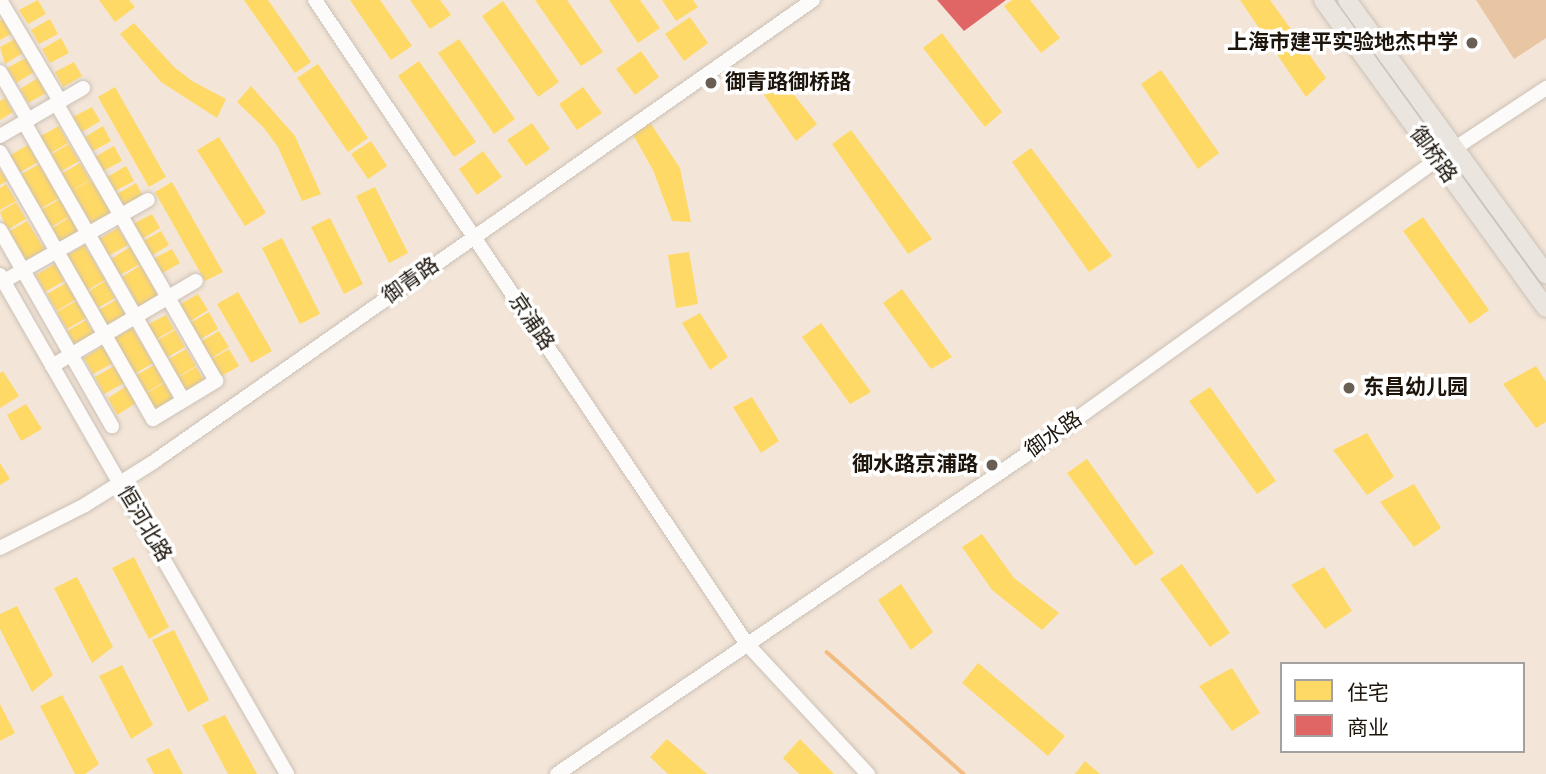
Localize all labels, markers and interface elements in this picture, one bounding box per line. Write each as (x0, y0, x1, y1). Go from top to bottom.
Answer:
place label: 上海市建平实验地杰中学 (1227, 30, 1458, 56)
marker: 上海市建平实验地杰中学 (1464, 35, 1480, 51)
place label: 御青路御桥路 (725, 70, 851, 96)
marker: 御青路御桥路 (703, 75, 719, 91)
street label: 御桥路 (1404, 122, 1462, 188)
street label: 御青路 (378, 253, 444, 309)
street label: 京浦路 (503, 289, 559, 355)
place label: 东昌幼儿园 (1363, 375, 1468, 401)
marker: 东昌幼儿园 (1341, 380, 1357, 396)
street label: 御水路 (1021, 407, 1087, 463)
place label: 御水路京浦路 (852, 452, 978, 478)
marker: 御水路京浦路 (984, 457, 1000, 473)
street label: 恒河北路 (112, 482, 176, 566)
legend (1280, 662, 1525, 753)
text: 住宅 (1347, 681, 1389, 706)
text: 商业 (1347, 716, 1389, 741)

